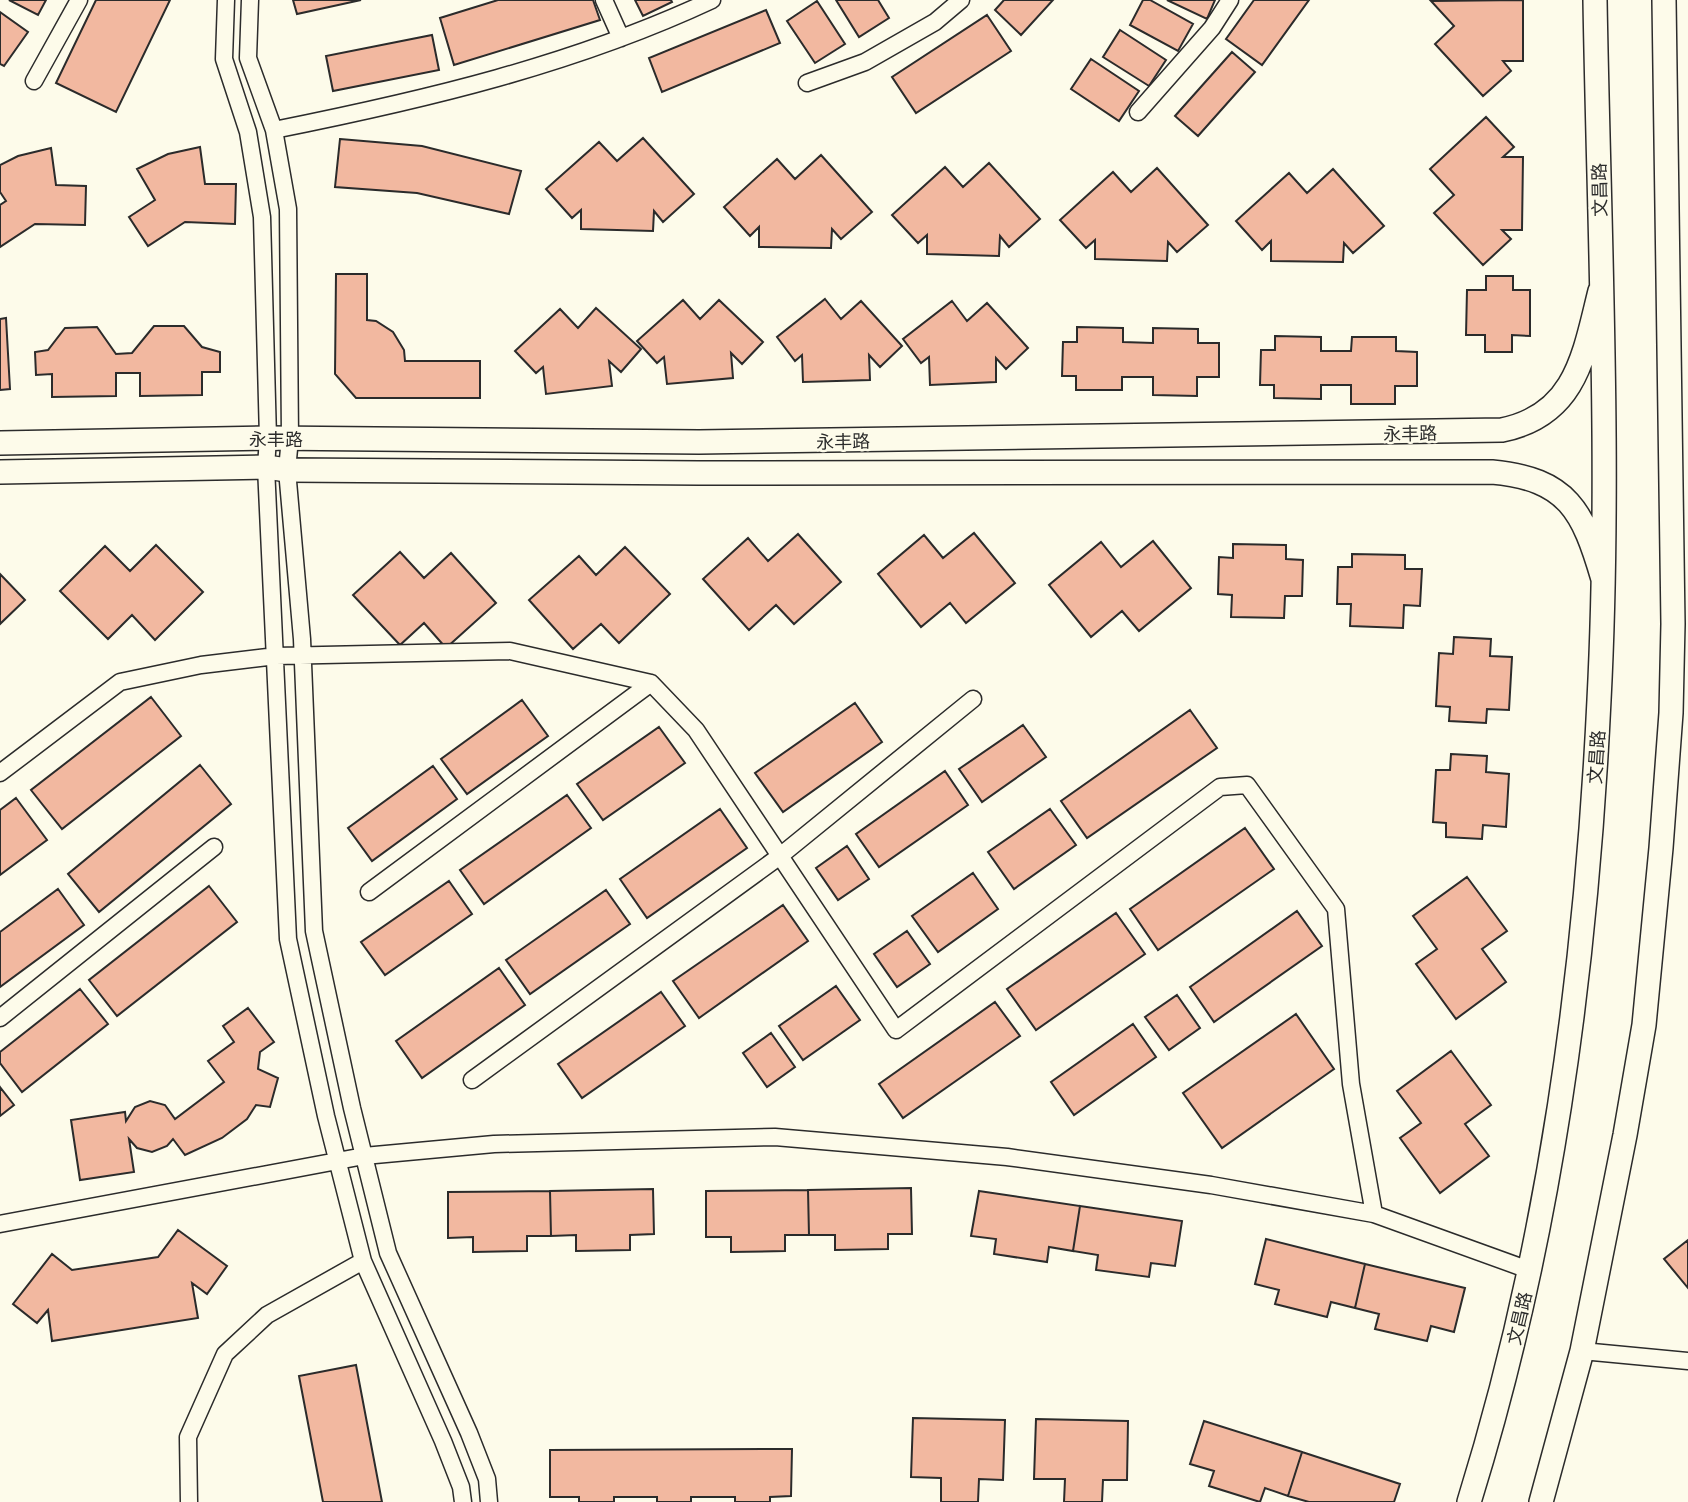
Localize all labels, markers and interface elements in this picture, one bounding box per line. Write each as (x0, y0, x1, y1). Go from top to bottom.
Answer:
street label: 文昌路 (1585, 163, 1611, 217)
street label: 永丰路 (1383, 419, 1437, 445)
street label: 永丰路 (249, 425, 303, 451)
street label: 永丰路 (816, 427, 870, 453)
street label: 文昌路 (1580, 729, 1610, 785)
street label: 文昌路 (1499, 1289, 1537, 1347)

